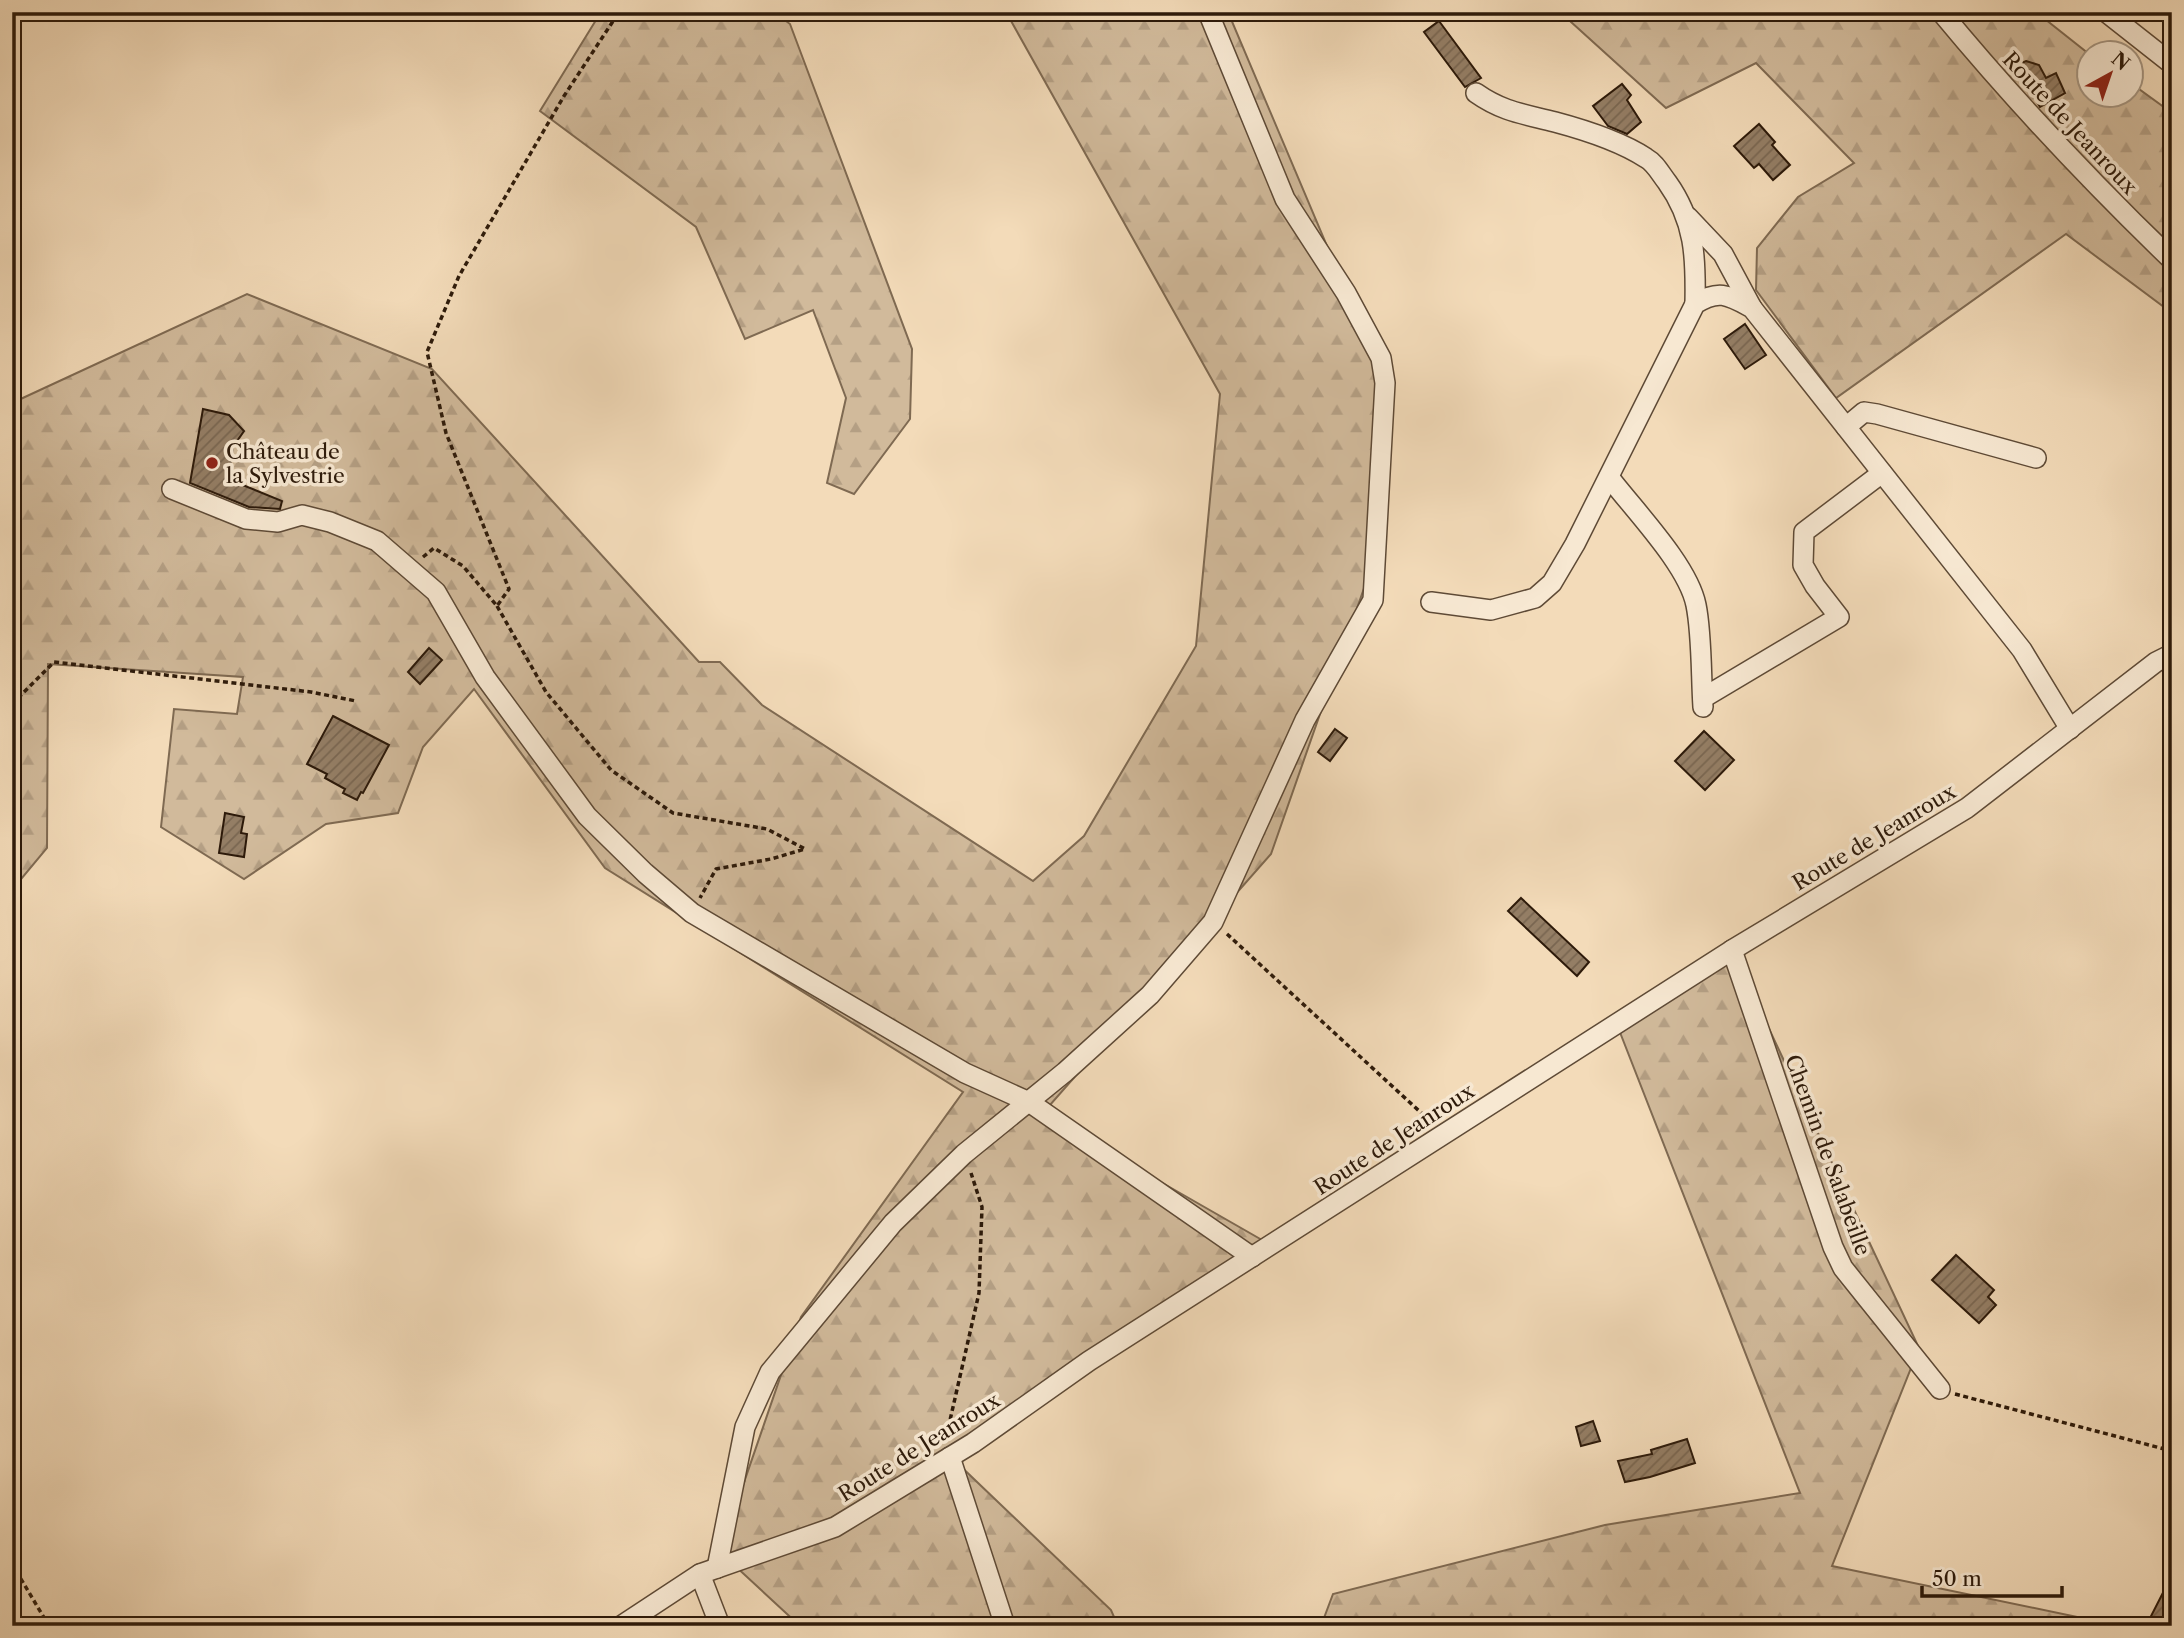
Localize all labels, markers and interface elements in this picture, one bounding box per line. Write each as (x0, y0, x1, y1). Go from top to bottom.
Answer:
north arrow (2076, 38, 2146, 108)
street label: Route de Jeanroux (1998, 47, 2143, 200)
text: N (2107, 47, 2134, 75)
place label: Château de la Sylvestrie (226, 439, 345, 488)
marker: Château de la Sylvestrie (204, 455, 220, 471)
street label: Route de Jeanroux (1788, 778, 1961, 896)
street label: Chemin de Salabeille (1780, 1051, 1876, 1259)
street label: Route de Jeanroux (1309, 1078, 1479, 1200)
street label: Route de Jeanroux (834, 1387, 1005, 1507)
scale bar (1922, 1554, 2062, 1598)
text: 50 m (1932, 1566, 1982, 1591)

